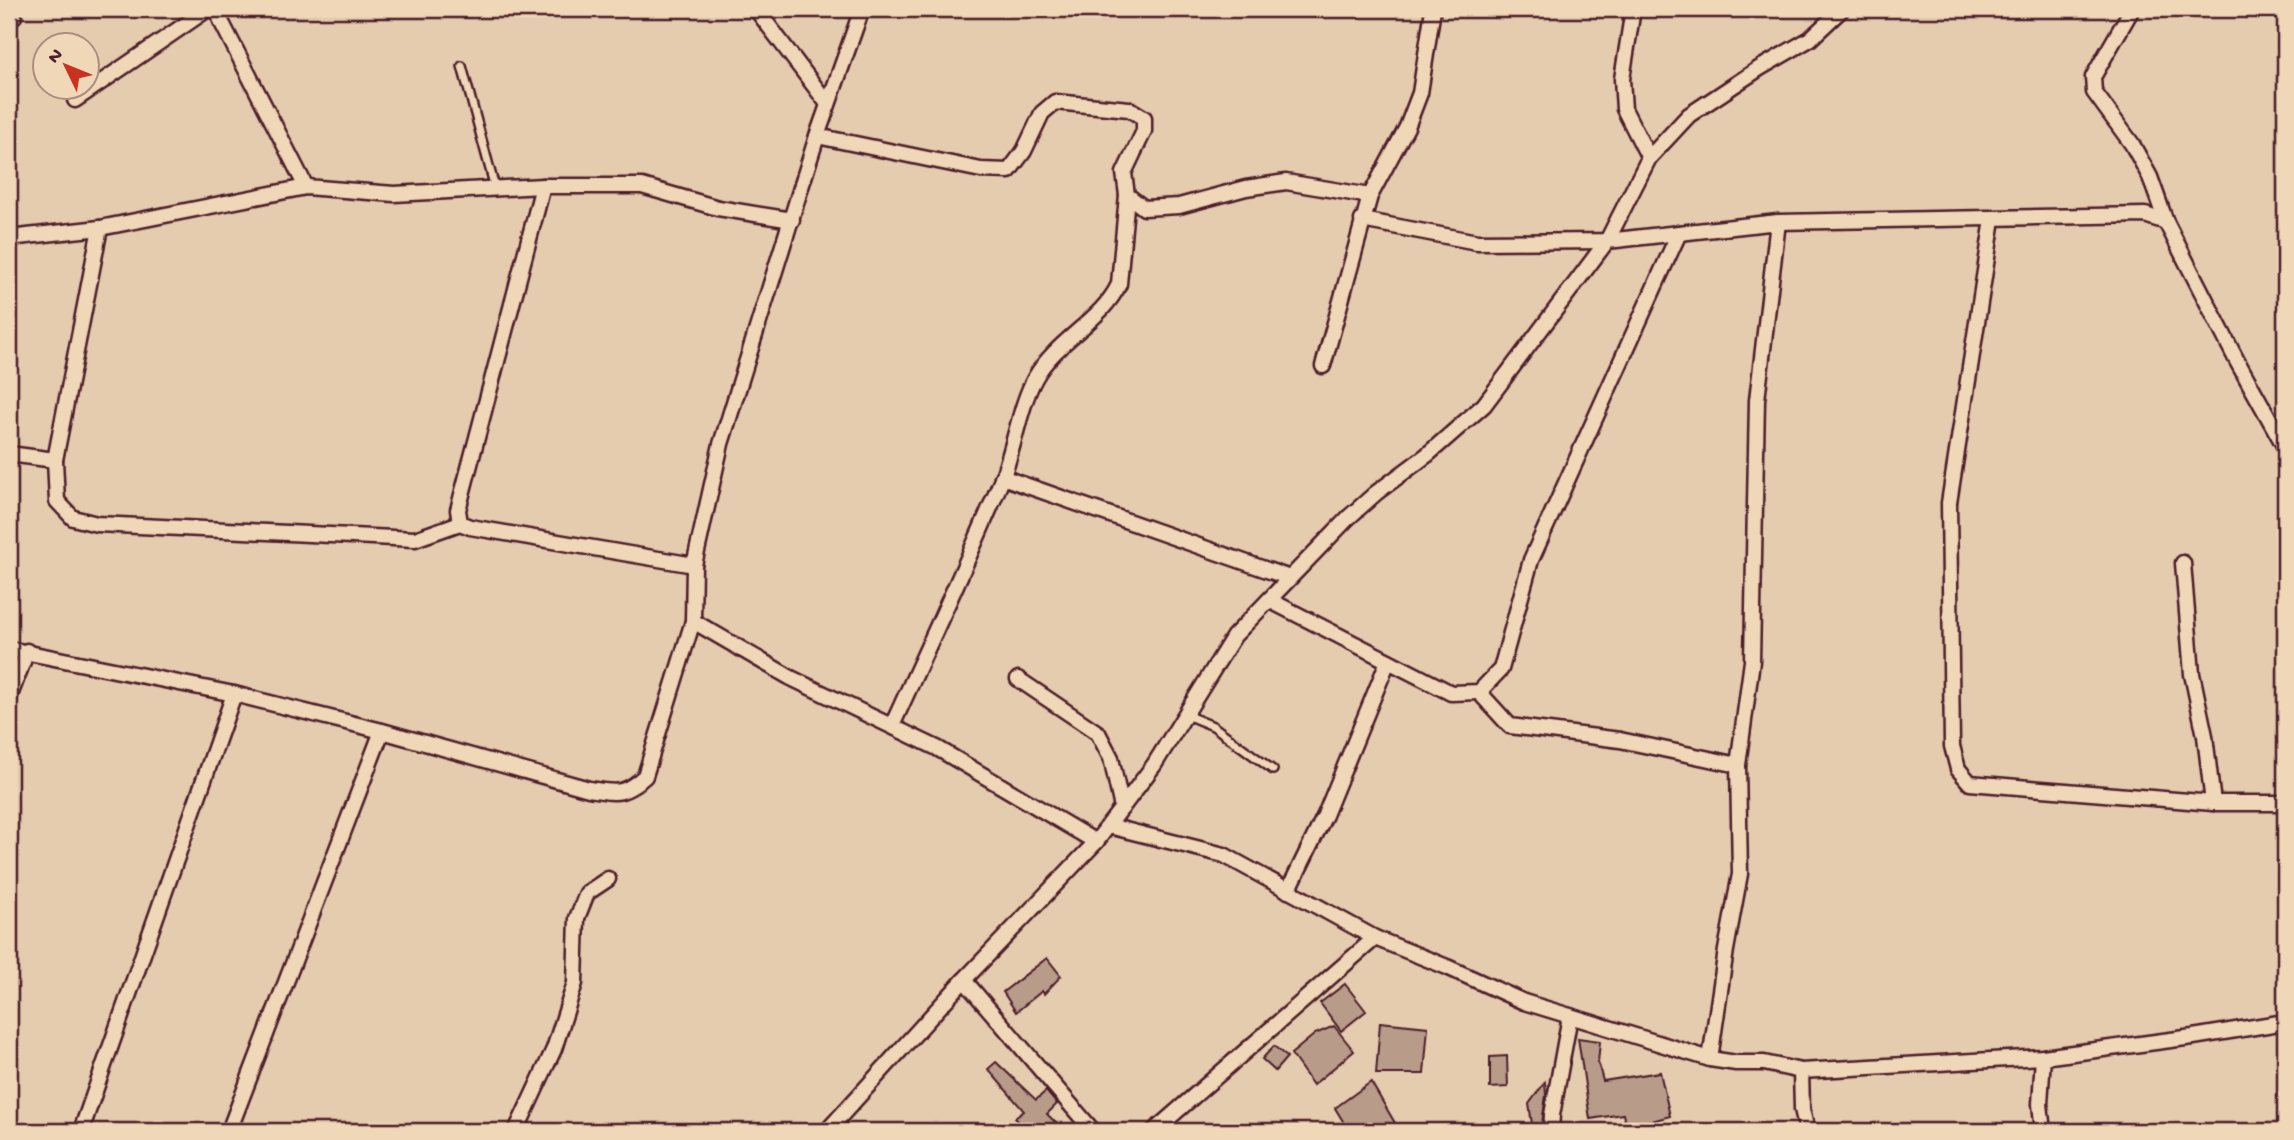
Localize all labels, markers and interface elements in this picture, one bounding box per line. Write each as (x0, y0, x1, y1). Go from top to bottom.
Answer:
north arrow (32, 32, 102, 102)
text: N (43, 44, 69, 69)

